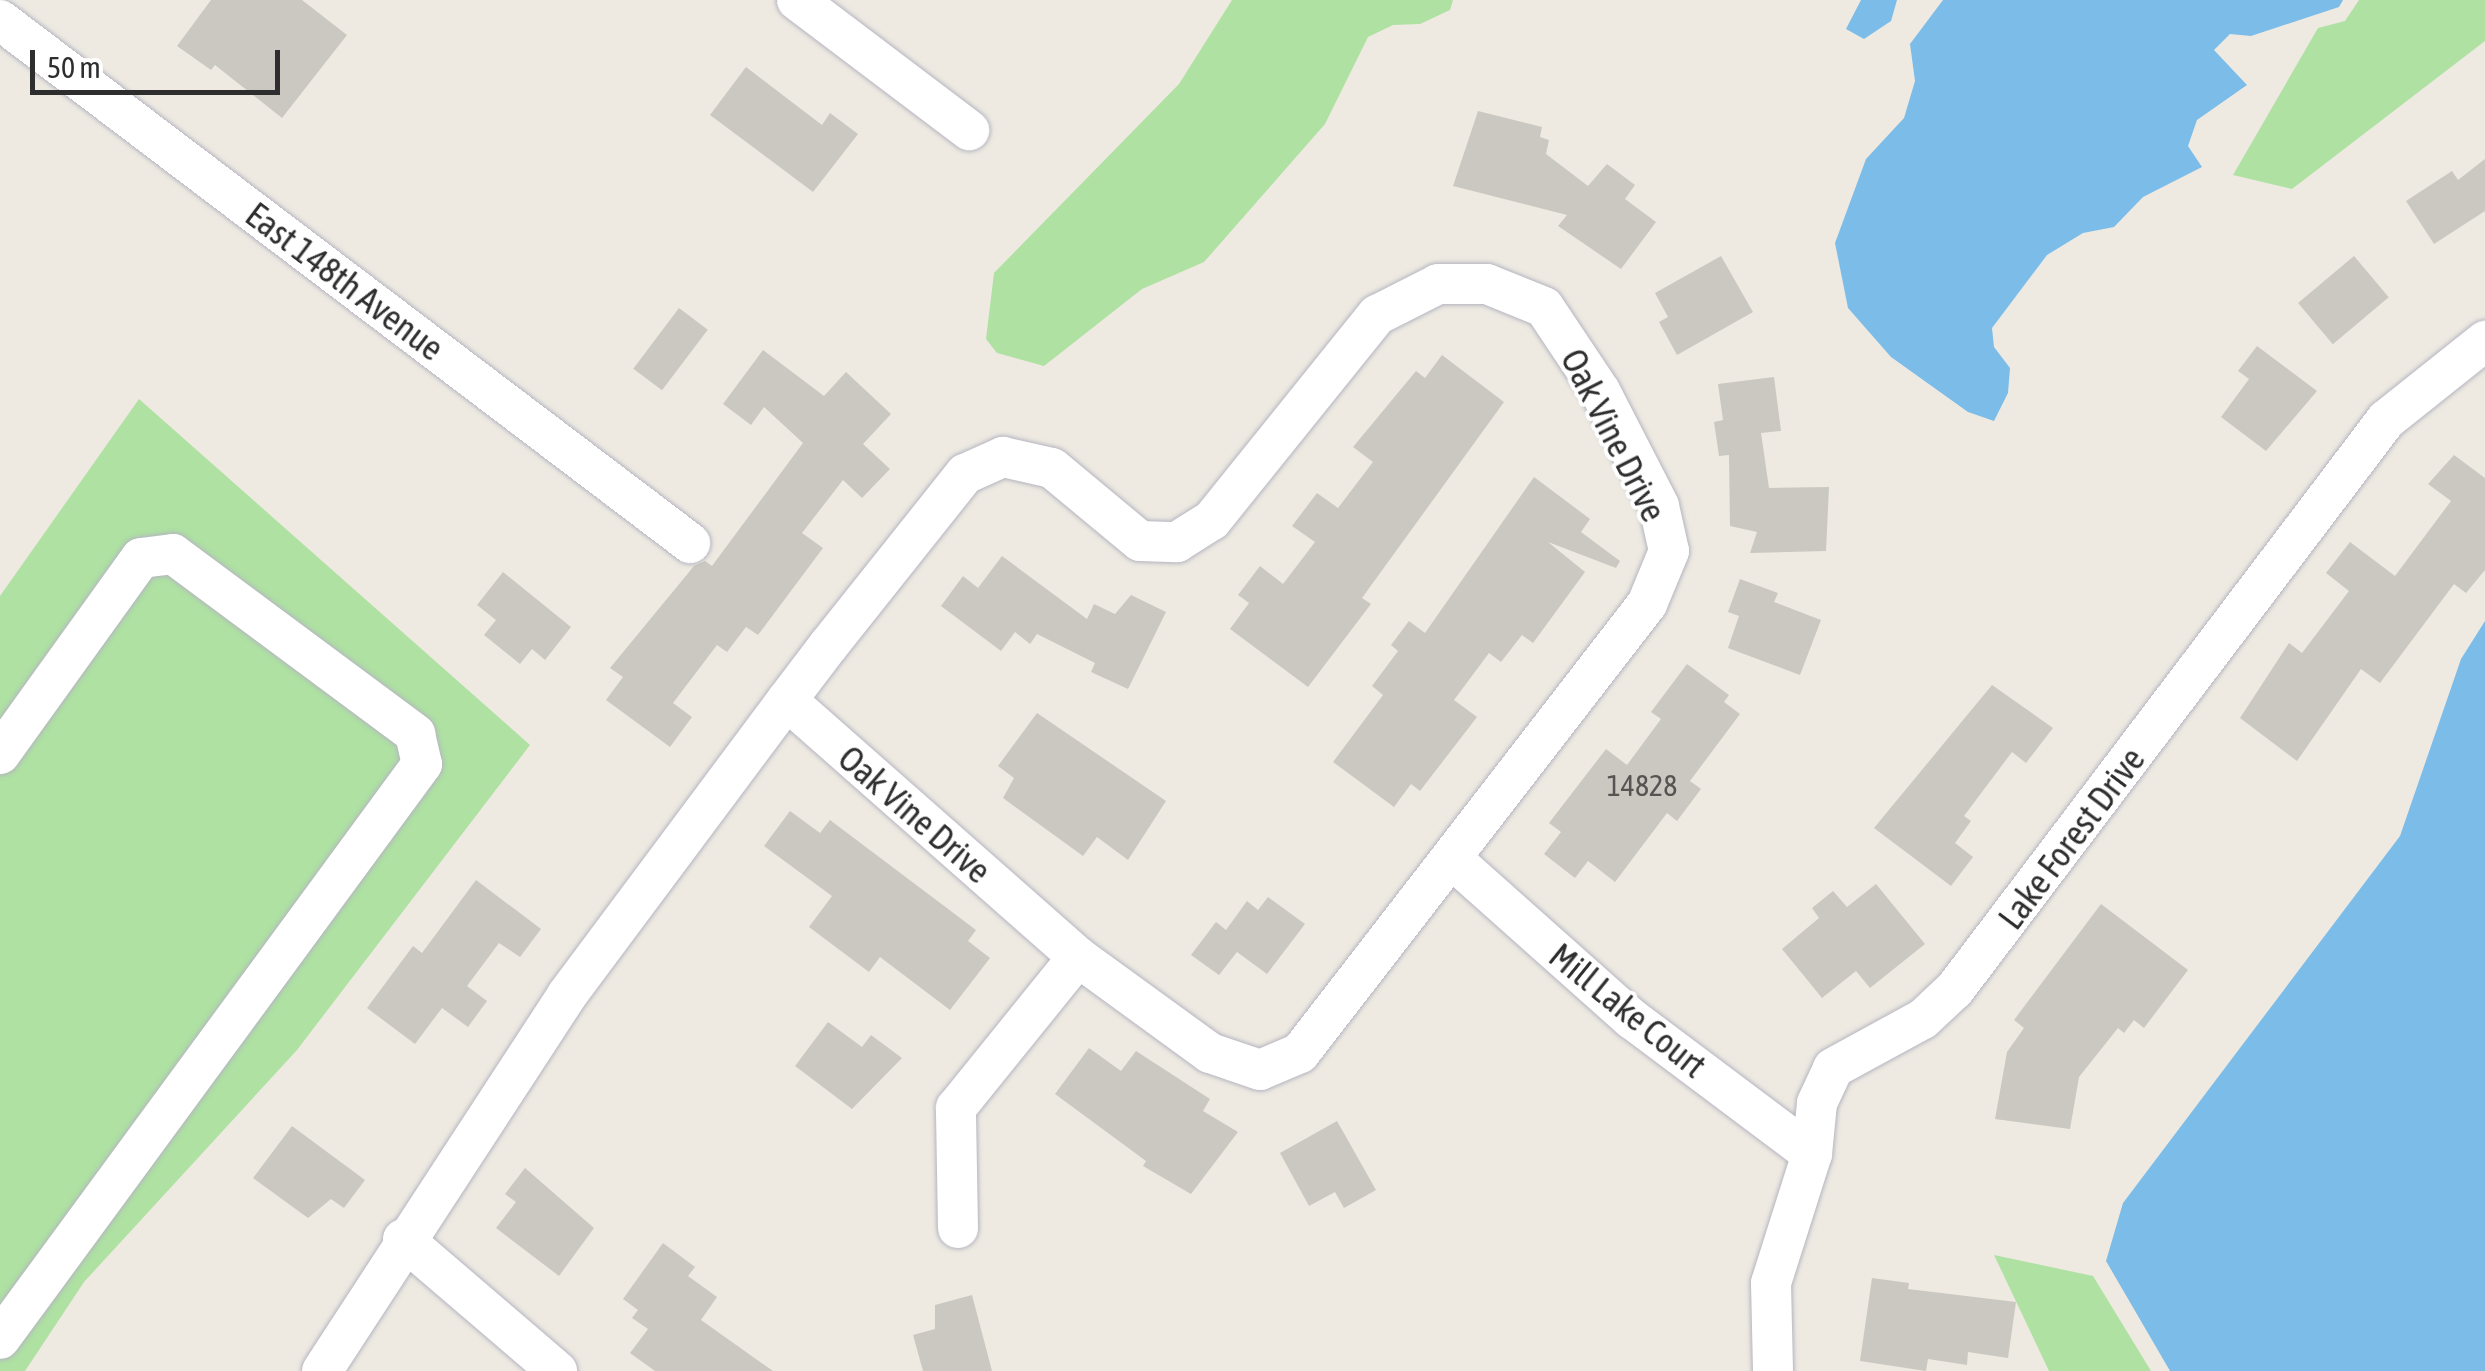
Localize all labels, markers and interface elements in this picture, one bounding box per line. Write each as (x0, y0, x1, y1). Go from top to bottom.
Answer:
scale bar (35, 30, 285, 92)
text: 50 m (47, 50, 101, 84)
street label: East 148th Avenue (238, 193, 452, 369)
street label: Oak Vine Drive (1553, 342, 1675, 528)
street label: Oak Vine Drive (830, 737, 1000, 891)
street label: Lake Forest Drive (1989, 739, 2153, 937)
house number: 14828 (1607, 767, 1677, 803)
street label: Mill Lake Court (1541, 934, 1715, 1086)

